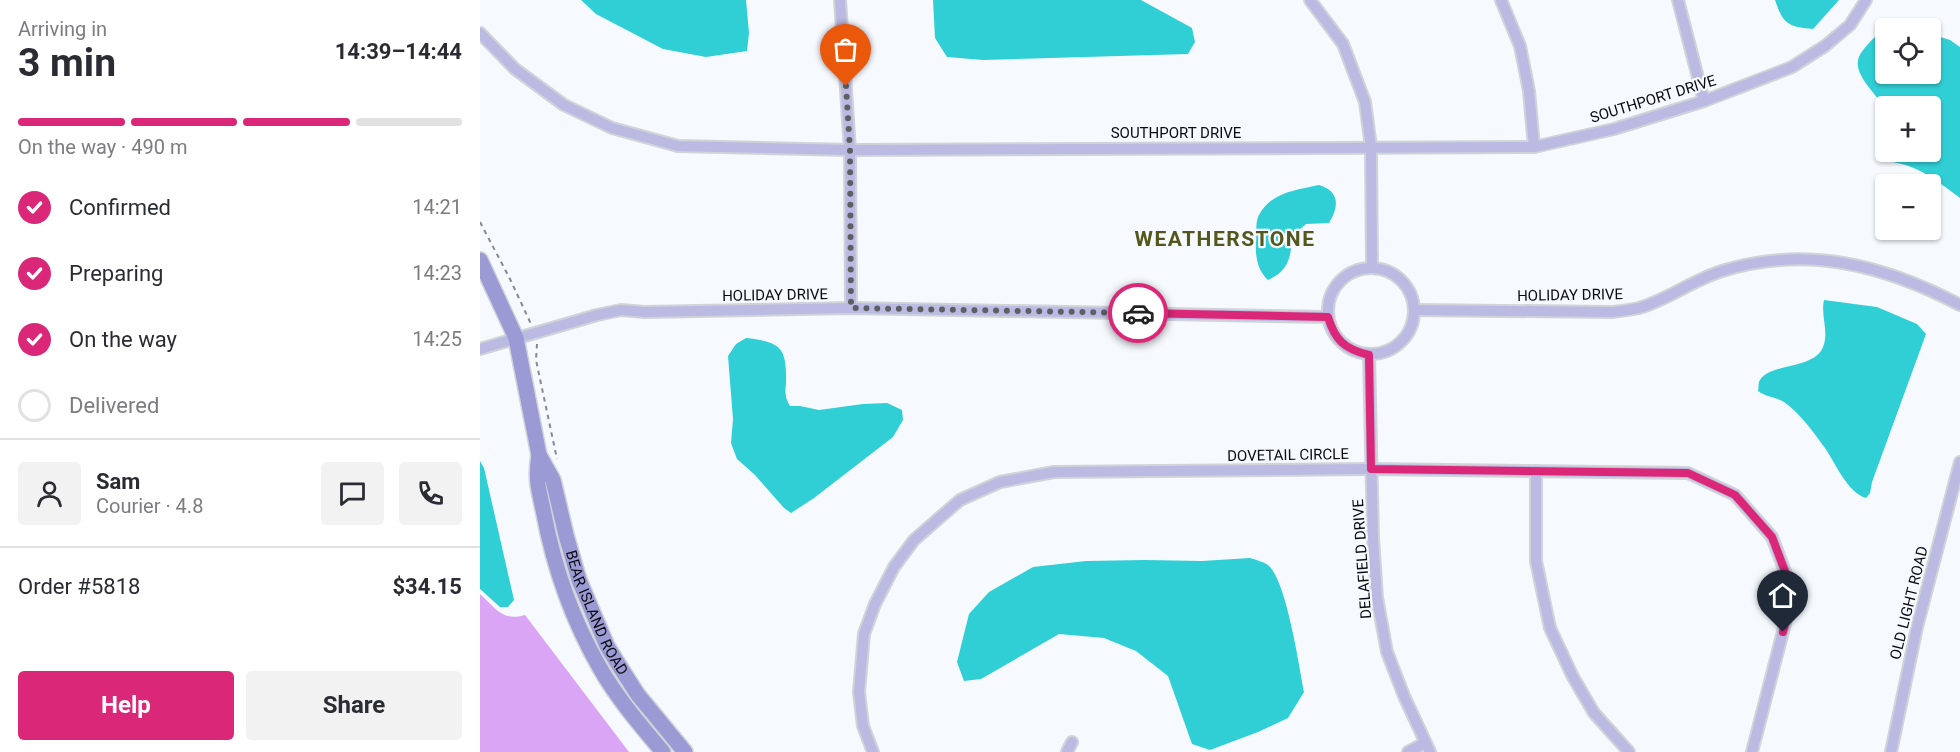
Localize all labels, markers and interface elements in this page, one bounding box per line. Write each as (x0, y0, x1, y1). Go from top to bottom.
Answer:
text: Arriving in (18, 17, 107, 41)
map controls (1875, 18, 1941, 240)
button: locate (1875, 18, 1941, 84)
pin (820, 24, 871, 86)
icon: bag (829, 33, 862, 66)
text: 14:39–14:44 (335, 39, 462, 64)
text: 3 min (18, 40, 116, 86)
street label: SOUTHPORT DRIVE (1588, 71, 1719, 127)
button: + (1875, 96, 1941, 162)
street label: SOUTHPORT DRIVE (1111, 124, 1242, 142)
text: On the way · 490 m (18, 135, 187, 159)
button: − (1875, 174, 1941, 240)
icon: check (18, 191, 51, 224)
text: Confirmed (69, 195, 171, 220)
text: 14:21 (412, 195, 462, 219)
district label: WEATHERSTONE (1135, 227, 1315, 251)
icon: check (18, 257, 51, 290)
text: Preparing (69, 261, 163, 286)
text: 14:23 (412, 261, 462, 285)
courier (1108, 283, 1168, 343)
street label: HOLIDAY DRIVE (722, 285, 829, 305)
street label: HOLIDAY DRIVE (1517, 285, 1624, 305)
icon: car (1122, 297, 1155, 330)
icon: check (18, 323, 51, 356)
text: On the way (69, 327, 177, 352)
text: 14:25 (412, 327, 462, 351)
text: Delivered (69, 393, 159, 418)
street label: DOVETAIL CIRCLE (1227, 445, 1349, 465)
button: person (18, 462, 81, 525)
button: chat (321, 462, 384, 525)
button: phone (399, 462, 462, 525)
text: Sam (96, 469, 140, 494)
text: Courier · 4.8 (96, 494, 203, 518)
street label: DELAFIELD DRIVE (1349, 498, 1375, 620)
street label: OLD LIGHT ROAD (1886, 544, 1932, 662)
street label: BEAR ISLAND ROAD (562, 548, 632, 679)
pin (1757, 570, 1808, 632)
text: Order #5818 (18, 574, 140, 599)
text: $34.15 (393, 574, 462, 599)
icon: home (1766, 579, 1799, 612)
button: Help (18, 671, 234, 740)
button: Share (246, 671, 462, 740)

